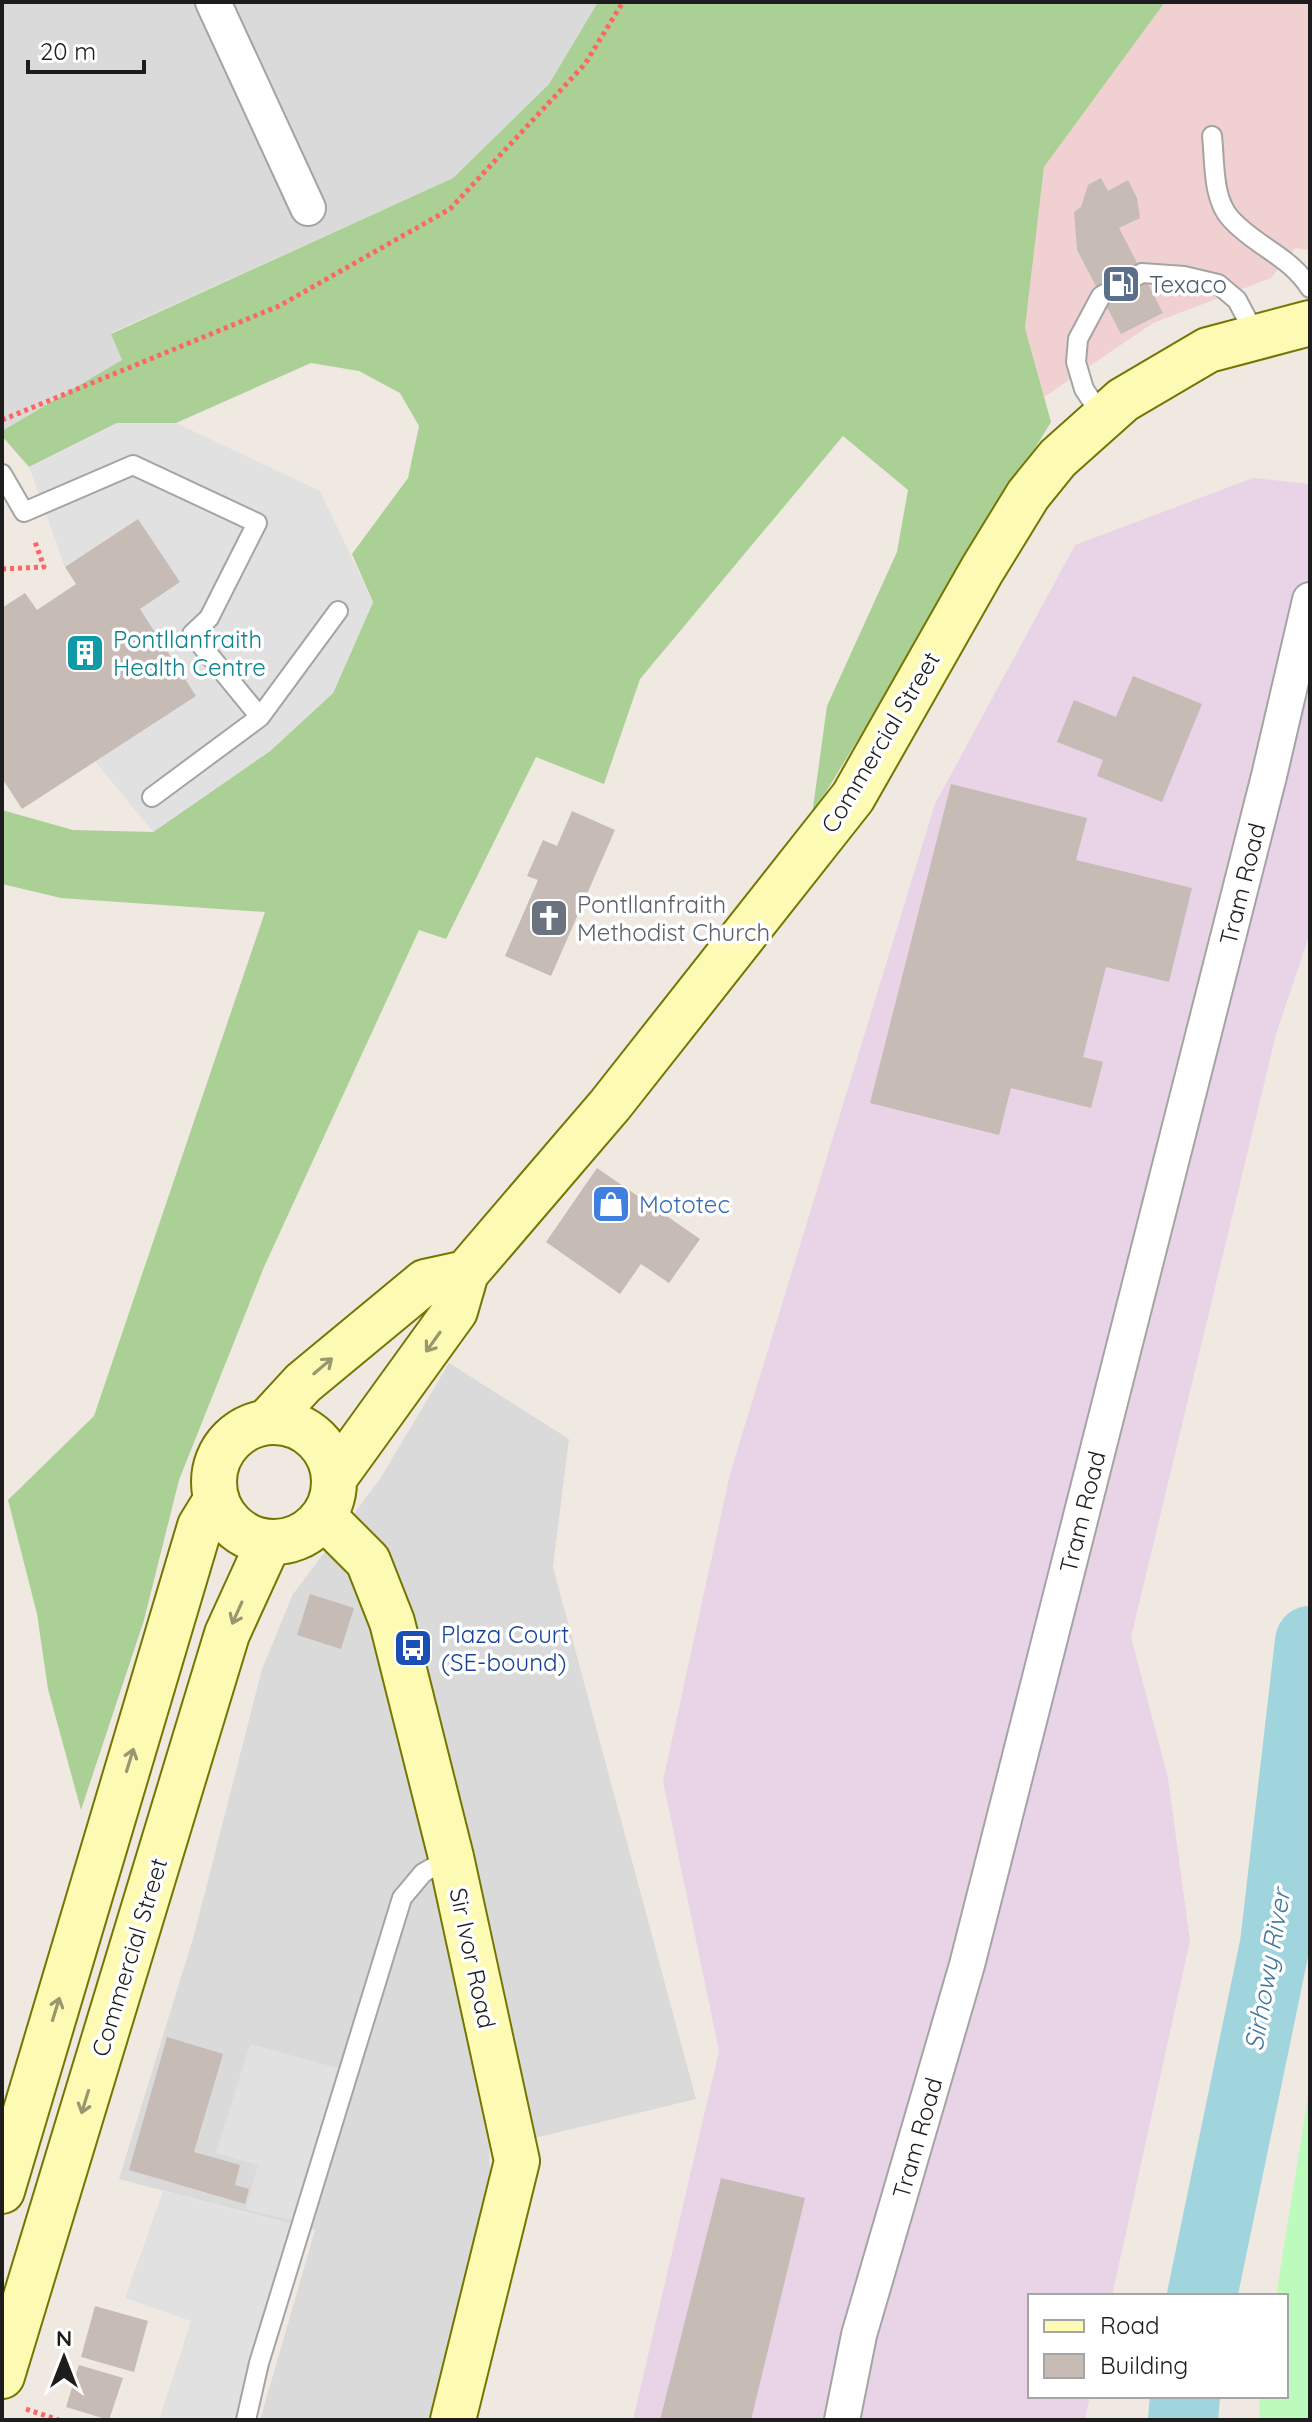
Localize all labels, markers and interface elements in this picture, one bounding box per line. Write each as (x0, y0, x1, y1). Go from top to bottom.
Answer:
scale bar (28, 24, 144, 74)
text: 20 m (40, 36, 96, 66)
fuel station icon: Texaco (1100, 263, 1142, 305)
place label: Texaco (1149, 269, 1227, 299)
place label: Pontllanfraith Health Centre (113, 624, 266, 682)
building icon: Pontllanfraith Health Centre (64, 632, 106, 674)
street label: Commercial Street (814, 646, 946, 838)
street label: Tram Road (1212, 820, 1272, 948)
place label: Pontllanfraith Methodist Church (577, 889, 770, 947)
church icon: Pontllanfraith Methodist Church (528, 897, 570, 939)
shop icon: Mototec (590, 1183, 632, 1225)
place label: Mototec (639, 1189, 730, 1219)
one-way arrow (424, 1331, 441, 1353)
one-way arrow (312, 1357, 333, 1375)
street label: Tram Road (1052, 1448, 1112, 1576)
one-way arrow (228, 1600, 243, 1625)
place label: Plaza Court (SE-bound) (441, 1619, 569, 1677)
bus stop icon: Plaza Court (SE-bound) (392, 1627, 434, 1669)
one-way arrow (123, 1747, 138, 1773)
street label: Commercial Street (85, 1854, 173, 2060)
water label: Sirhowy River (1237, 1884, 1298, 2053)
street label: Sir Ivor Road (443, 1885, 503, 2031)
one-way arrow (49, 1997, 64, 2023)
street label: Tram Road (885, 2074, 949, 2202)
one-way arrow (77, 2088, 92, 2114)
legend (1028, 2294, 1288, 2398)
text: Road (1100, 2310, 1160, 2340)
north arrow (24, 2318, 104, 2398)
text: N (56, 2324, 72, 2352)
text: Building (1100, 2350, 1188, 2380)

